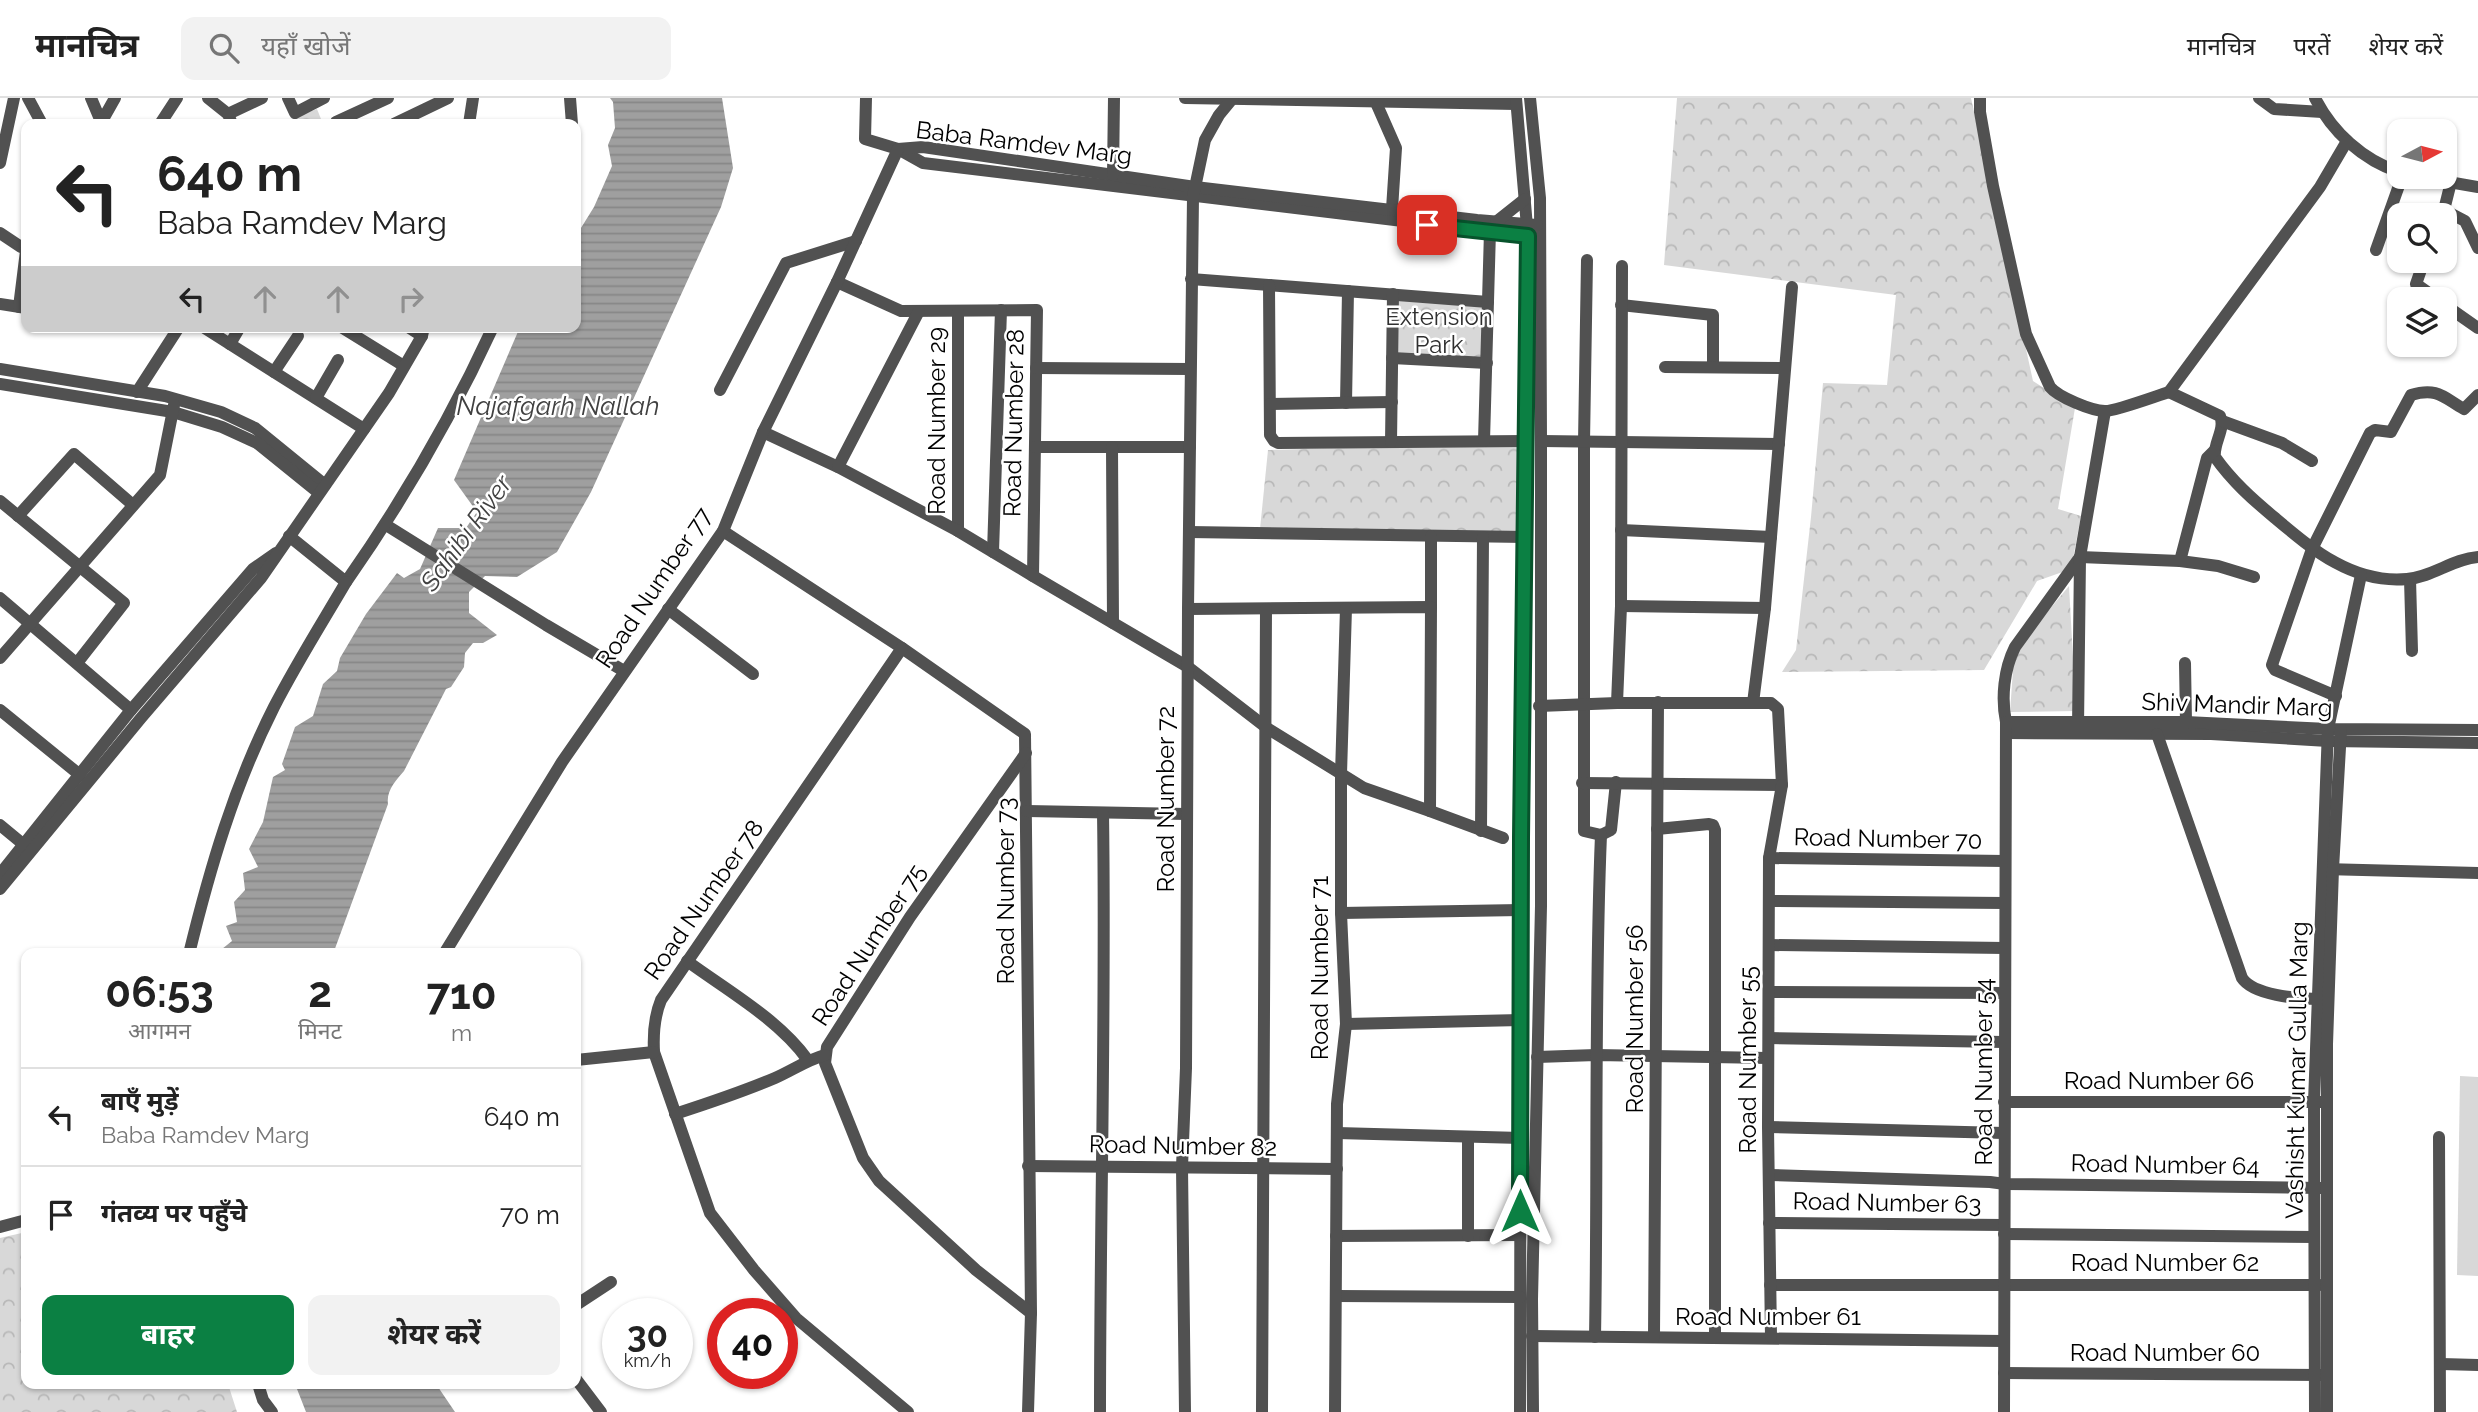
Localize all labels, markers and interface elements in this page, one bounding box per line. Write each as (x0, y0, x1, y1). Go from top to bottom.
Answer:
search box (181, 17, 671, 80)
text: मानचित्र (35, 26, 139, 65)
icon: search (205, 29, 243, 67)
text: यहाँ खोजें (261, 31, 351, 61)
text: मानचित्र (2187, 32, 2255, 61)
text: परतें (2293, 32, 2331, 61)
text: शेयर करें (2369, 32, 2443, 61)
street label: Baba Ramdev Marg (914, 115, 1134, 170)
north arrow (2387, 119, 2457, 189)
map controls (2387, 119, 2457, 357)
text: 640 m (157, 145, 302, 202)
icon: left (42, 147, 133, 238)
pin (1397, 195, 1457, 255)
button: search (2387, 203, 2457, 273)
text: Baba Ramdev Marg (157, 204, 447, 241)
icon: arrive (1408, 206, 1446, 244)
icon: left (173, 280, 211, 318)
icon: ahead (246, 280, 284, 318)
icon: ahead (319, 280, 357, 318)
icon: right (392, 280, 430, 318)
button: layers (2387, 287, 2457, 357)
park label: Extension Park (1385, 302, 1493, 359)
street label: Road Number 29 (922, 327, 951, 515)
street label: Road Number 28 (997, 329, 1030, 517)
water label: Najafgarh Nallah (456, 391, 660, 421)
water label: Sahibi River (414, 469, 519, 597)
street label: Road Number 77 (589, 502, 718, 673)
street label: Shiv Mandir Marg (2141, 687, 2333, 722)
street label: Road Number 72 (1151, 706, 1180, 892)
street label: Road Number 73 (991, 797, 1020, 985)
street label: Road Number 78 (638, 814, 770, 985)
street label: Road Number 70 (1793, 822, 1983, 855)
street label: Road Number 75 (806, 858, 932, 1031)
street label: Road Number 71 (1305, 876, 1334, 1060)
street label: Vashisht Kumar Gulla Marg (2279, 921, 2314, 1219)
street label: Road Number 56 (1620, 925, 1649, 1113)
street label: Road Number 55 (1733, 966, 1762, 1154)
text: 06:53 (105, 968, 214, 1017)
text: 2 (308, 968, 332, 1017)
text: 710 (427, 970, 497, 1019)
street label: Road Number 54 (1969, 978, 1998, 1166)
text: आगमन (128, 1017, 191, 1044)
text: मिनट (298, 1017, 342, 1044)
text: m (451, 1019, 472, 1046)
street label: Road Number 66 (2064, 1066, 2254, 1095)
text: बाएँ मुड़ें (101, 1086, 179, 1116)
icon: left (42, 1098, 80, 1136)
text: 640 m (484, 1102, 560, 1132)
text: Baba Ramdev Marg (101, 1121, 310, 1148)
street label: Road Number 82 (1089, 1129, 1277, 1162)
street label: Road Number 64 (2070, 1148, 2260, 1181)
position arrow (1483, 1174, 1557, 1248)
street label: Road Number 63 (1792, 1186, 1982, 1219)
icon: arrive (42, 1196, 80, 1234)
text: गंतव्य पर पहुँचे (101, 1198, 247, 1228)
text: 70 m (500, 1200, 560, 1230)
street label: Road Number 62 (2071, 1248, 2259, 1277)
button: बाहर (42, 1295, 294, 1375)
button: शेयर करें (308, 1295, 560, 1375)
speed limit sign: 40 (707, 1298, 798, 1389)
street label: Road Number 61 (1675, 1302, 1861, 1331)
text: 30 (627, 1314, 668, 1355)
street label: Road Number 60 (2070, 1338, 2260, 1367)
text: km/h (624, 1350, 671, 1371)

